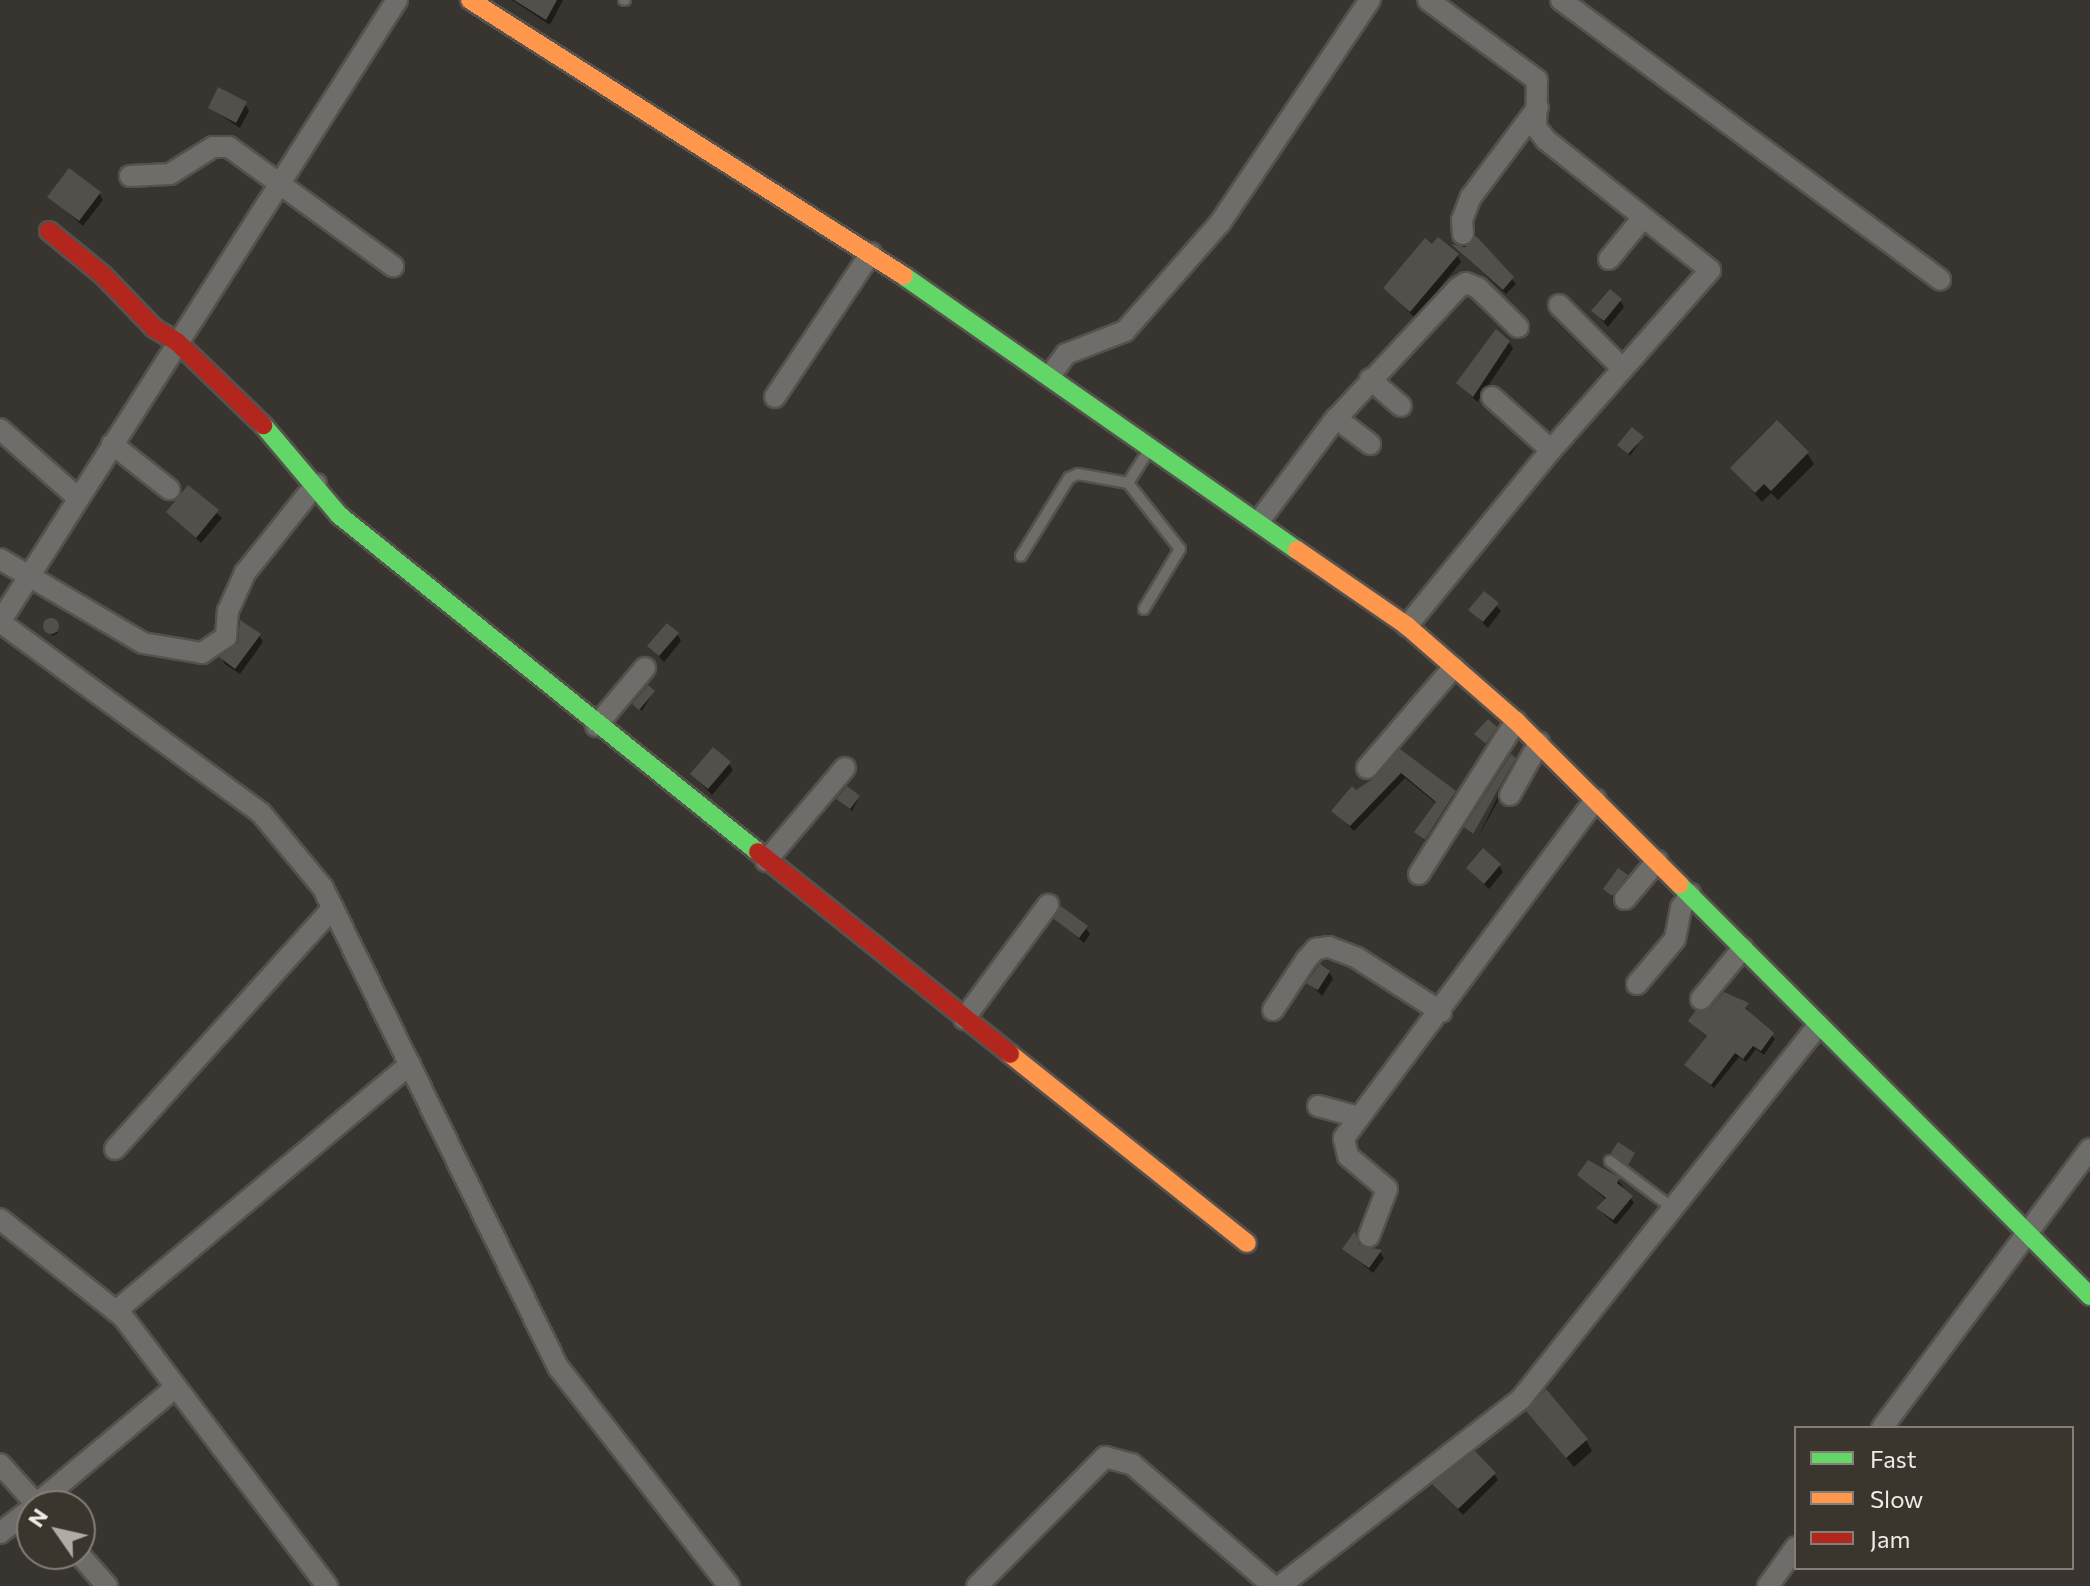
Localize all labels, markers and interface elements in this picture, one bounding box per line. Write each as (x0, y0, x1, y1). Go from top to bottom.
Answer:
legend (1794, 1426, 2074, 1570)
text: Fast (1870, 1444, 1917, 1473)
text: Slow (1870, 1484, 1923, 1513)
north arrow (16, 1490, 96, 1570)
text: N (22, 1503, 53, 1532)
text: Jam (1870, 1524, 1910, 1553)

